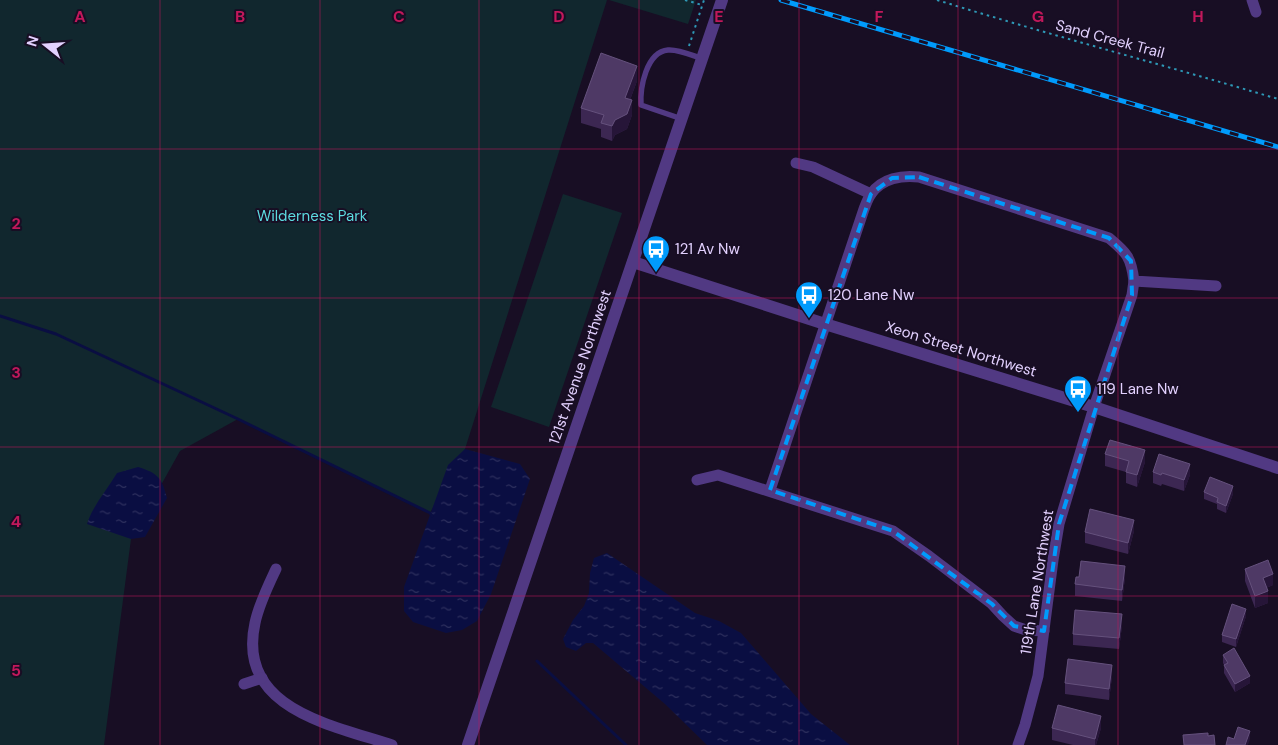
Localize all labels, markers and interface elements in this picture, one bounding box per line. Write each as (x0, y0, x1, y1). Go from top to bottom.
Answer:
text: A (74, 6, 86, 27)
text: B (235, 6, 245, 27)
text: C (393, 6, 405, 27)
text: D (553, 6, 565, 27)
text: E (714, 6, 724, 27)
text: F (875, 6, 884, 27)
text: G (1032, 6, 1044, 27)
text: H (1192, 6, 1204, 27)
street label: Sand Creek Trail (1053, 15, 1167, 63)
north arrow (20, 20, 70, 70)
text: N (22, 34, 43, 49)
park label: Wilderness Park (257, 206, 368, 226)
text: 2 (11, 213, 21, 234)
bus stop icon: 121 Av Nw (641, 234, 671, 273)
place label: 121 Av Nw (675, 239, 740, 259)
bus stop icon: 120 Lane Nw (794, 280, 824, 319)
place label: 120 Lane Nw (828, 285, 915, 305)
street label: 121st Avenue Northwest (544, 287, 616, 447)
street label: Xeon Street Northwest (883, 316, 1039, 382)
text: 3 (11, 362, 21, 383)
bus stop icon: 119 Lane Nw (1063, 374, 1093, 413)
place label: 119 Lane Nw (1097, 379, 1179, 399)
street label: 119th Lane Northwest (1016, 508, 1058, 656)
text: 4 (11, 511, 21, 532)
text: 5 (11, 660, 21, 681)

